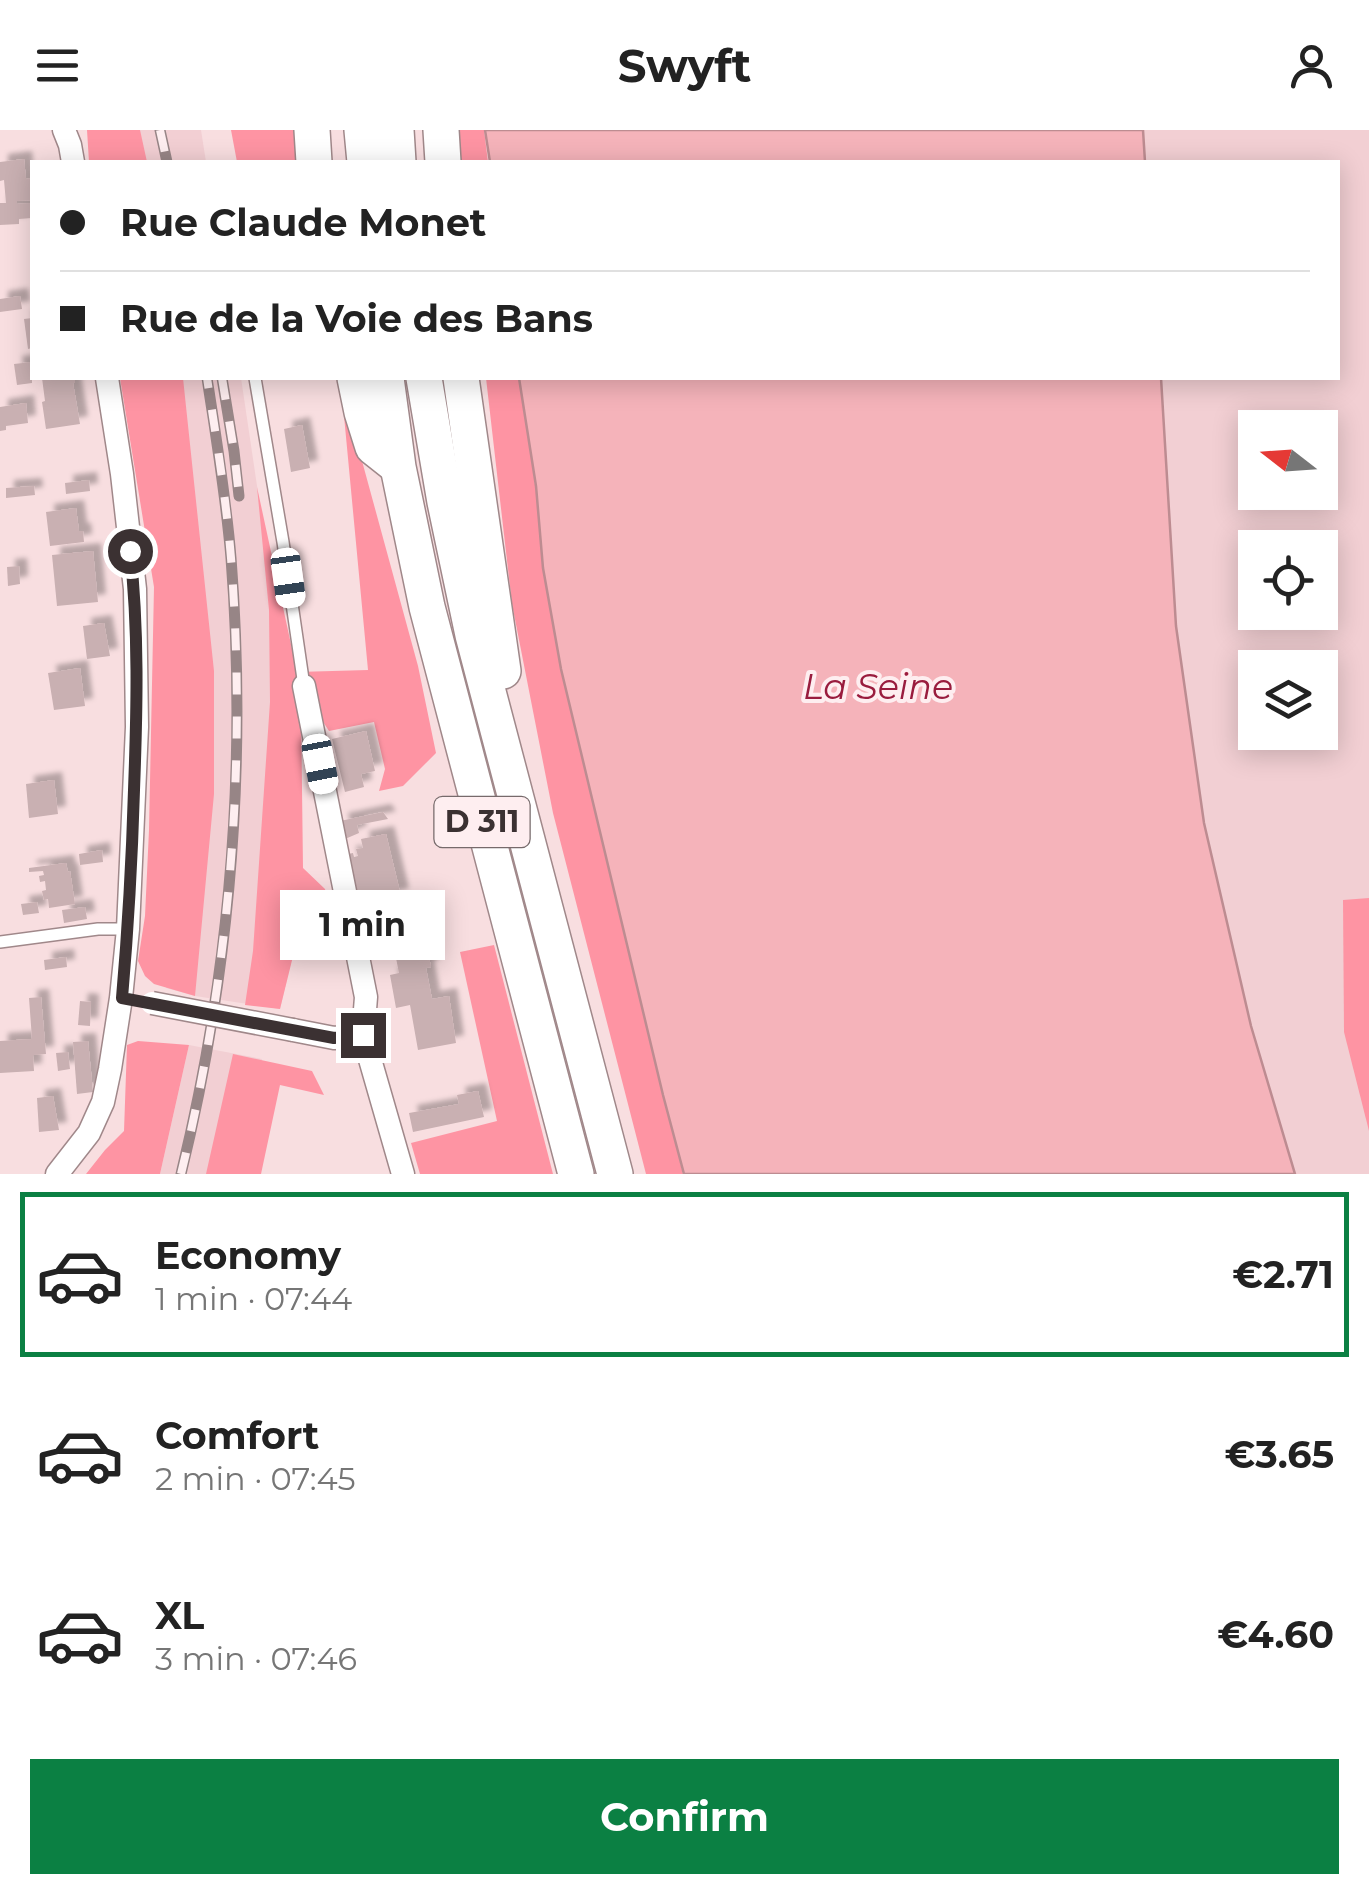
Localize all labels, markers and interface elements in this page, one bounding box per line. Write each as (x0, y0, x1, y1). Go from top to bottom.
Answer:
icon: menu (30, 38, 85, 93)
text: Swyft (618, 38, 751, 93)
icon: person (1284, 38, 1339, 93)
text: Rue Claude Monet (120, 199, 486, 246)
text: Rue de la Voie des Bans (120, 295, 593, 342)
north arrow (1238, 410, 1338, 510)
map controls (1238, 410, 1338, 750)
route start (108, 529, 153, 574)
button: locate (1238, 530, 1338, 630)
car (269, 546, 307, 610)
button: layers (1238, 650, 1338, 750)
water label: La Seine (803, 665, 953, 708)
car (300, 732, 340, 796)
road number: D 311 (434, 797, 530, 847)
callout: 1 min (280, 890, 446, 960)
text: 1 min (319, 905, 406, 944)
route end (341, 1013, 386, 1058)
icon: car (35, 1230, 125, 1320)
text: Economy (155, 1232, 341, 1279)
text: €2.71 (1232, 1251, 1334, 1298)
text: 1 min · 07:44 (155, 1279, 352, 1318)
icon: car (35, 1410, 125, 1500)
text: Comfort (155, 1412, 319, 1459)
text: €3.65 (1224, 1431, 1334, 1478)
text: 2 min · 07:45 (155, 1459, 356, 1498)
icon: car (35, 1590, 125, 1680)
text: XL (155, 1592, 204, 1639)
text: €4.60 (1217, 1611, 1334, 1658)
text: 3 min · 07:46 (155, 1639, 357, 1678)
button: Confirm (30, 1759, 1339, 1874)

